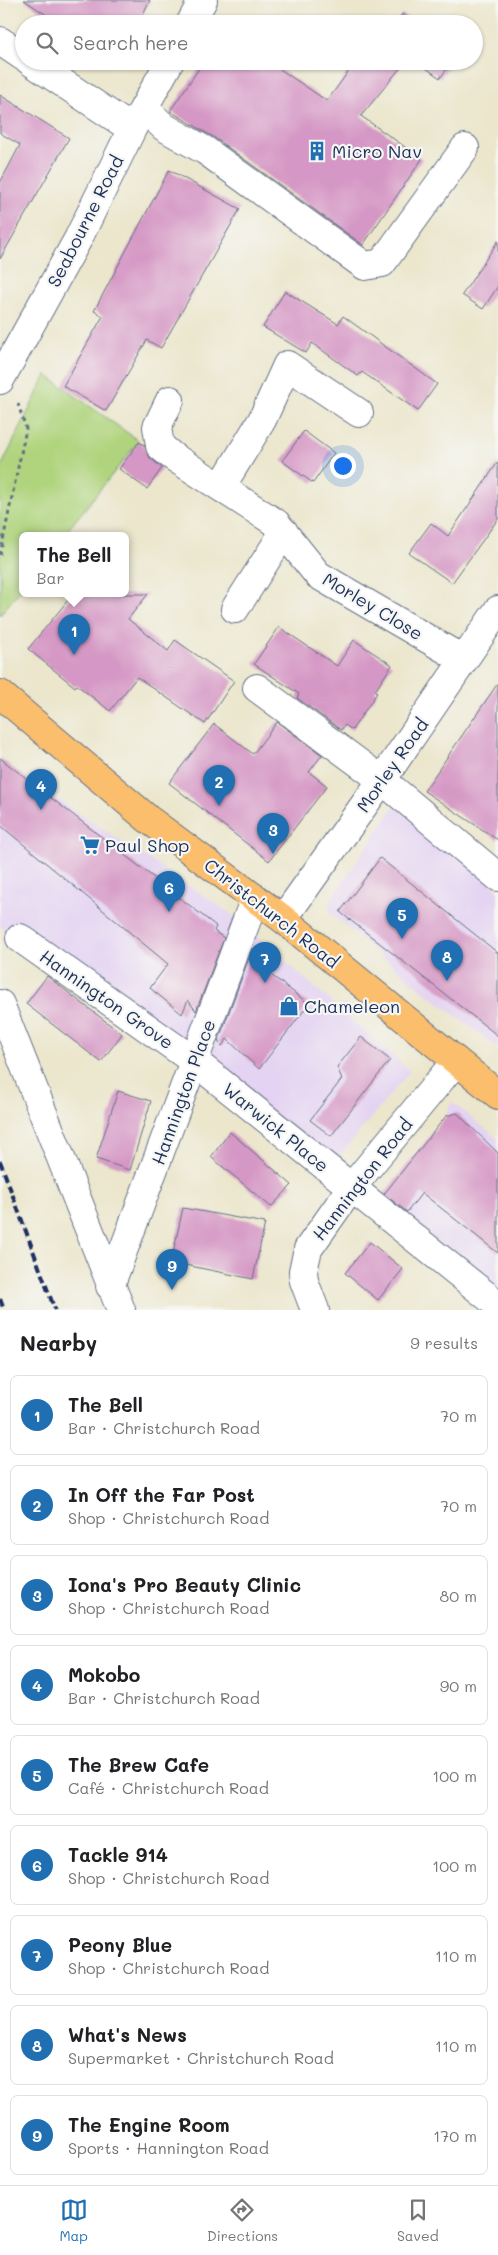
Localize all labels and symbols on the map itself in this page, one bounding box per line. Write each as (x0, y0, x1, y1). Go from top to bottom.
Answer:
place label: Micro Nav (332, 139, 422, 163)
building icon: Micro Nav (306, 140, 328, 162)
street label: Seabourne Road (41, 151, 129, 291)
your location (330, 453, 356, 479)
street label: Morley Close (318, 567, 428, 645)
pin: 1 (58, 614, 90, 655)
street label: Morley Road (351, 713, 433, 817)
pin: 2 (203, 765, 235, 806)
pin: 4 (25, 769, 57, 810)
pin: 3 (257, 813, 289, 854)
place label: Paul Shop (105, 833, 189, 857)
supermarket icon: Paul Shop (79, 834, 101, 856)
street label: Christchurch Road (200, 853, 344, 973)
pin: 6 (153, 871, 185, 912)
pin: 5 (386, 898, 418, 939)
pin: 8 (431, 940, 463, 981)
pin: 7 (249, 942, 281, 983)
street label: Hannington Grove (35, 944, 179, 1054)
place label: Chameleon (304, 994, 400, 1018)
shop icon: Chameleon (278, 995, 300, 1017)
street label: Hannington Place (146, 1016, 220, 1168)
street label: Warwick Place (218, 1077, 334, 1177)
street label: Hannington Road (307, 1113, 417, 1245)
pin: 9 (156, 1249, 188, 1290)

